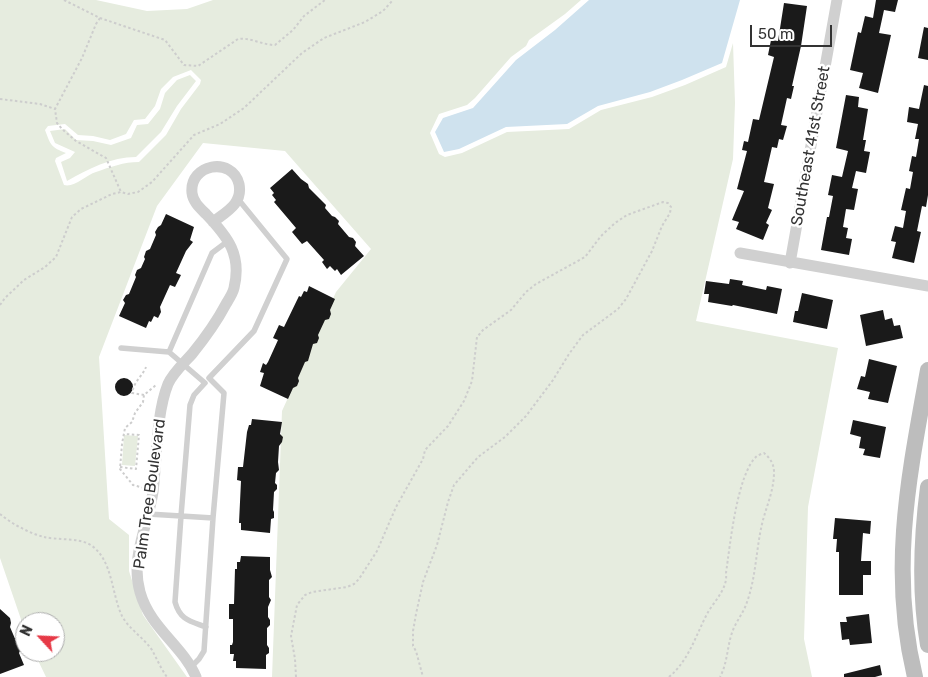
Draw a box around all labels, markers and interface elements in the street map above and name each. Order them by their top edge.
scale bar [753,15,836,47]
text: 50 m [758,25,793,43]
street label: Southeast 41st Street [787,65,835,227]
street label: Palm Tree Boulevard [130,418,170,570]
north arrow [15,612,65,662]
text: N [17,623,37,639]

